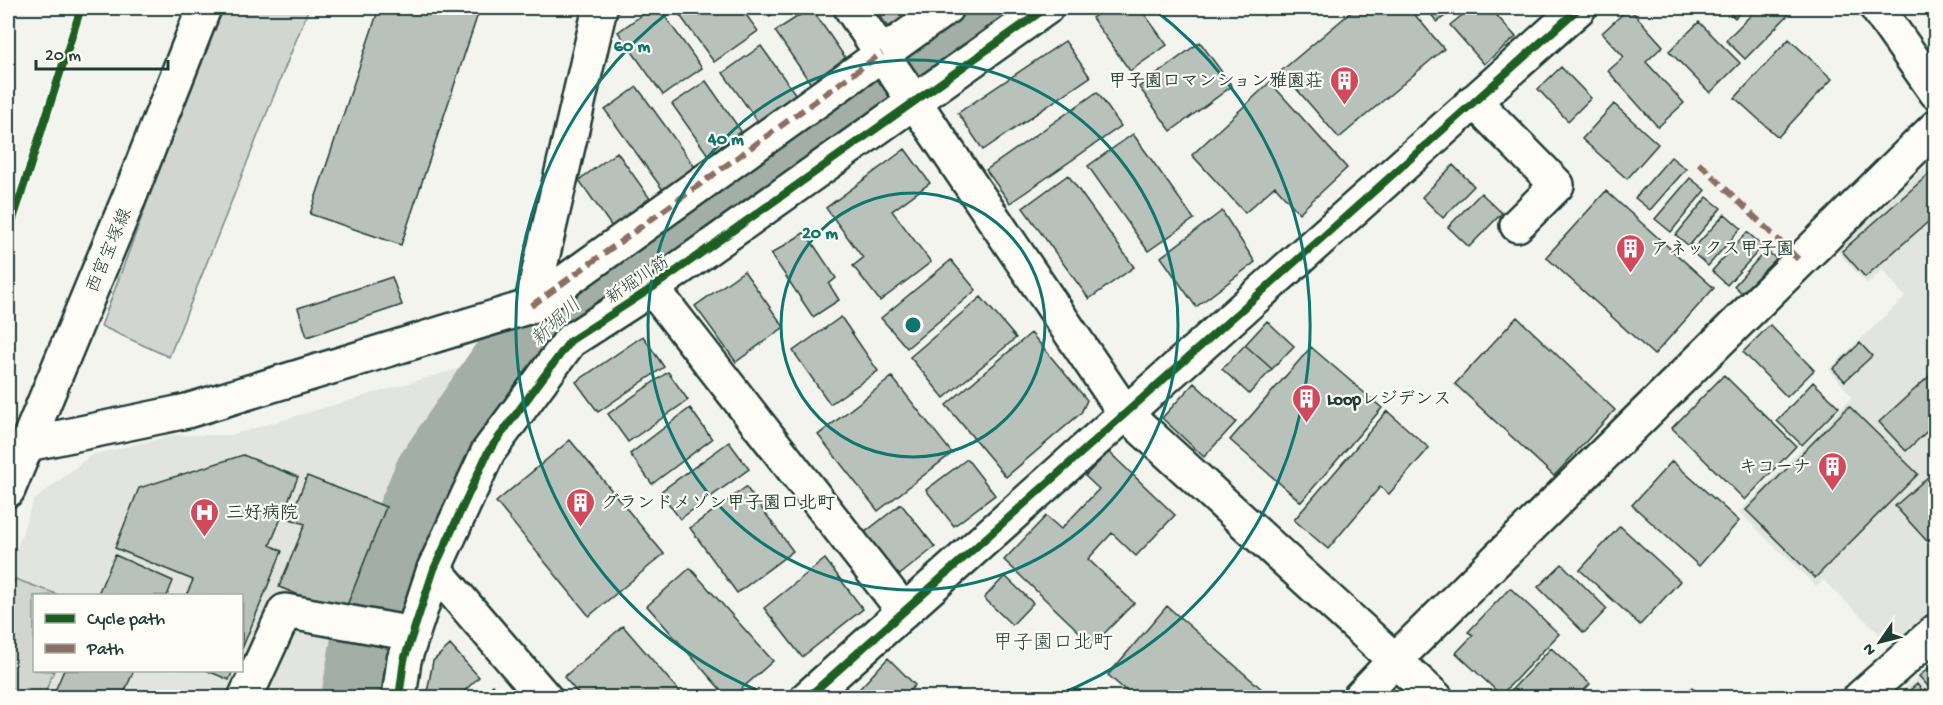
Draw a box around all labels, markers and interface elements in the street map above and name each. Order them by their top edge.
scale bar [36,33,168,71]
text: 60 m [614,37,650,58]
text: 20 m [45,46,81,67]
building icon: 甲子園口マンション雅園荘 [1328,64,1360,106]
place label: 甲子園口マンション雅園荘 [1108,70,1323,93]
text: 40 m [707,130,744,151]
street label: 西宮宝塚線 [82,205,138,297]
text: 20 m [802,224,838,245]
building icon: アネックス甲子園 [1614,232,1646,274]
place label: アネックス甲子園 [1651,240,1794,261]
street label: 新堀川筋 [602,251,674,310]
water label: 新堀川 [527,294,587,352]
centre of rings [903,315,923,335]
building icon: Loopレジデンス [1290,382,1322,424]
place label: Loopレジデンス [1327,390,1451,411]
building icon: キコーナ [1816,450,1848,492]
place label: キコーナ [1739,458,1811,479]
building icon: グランドメゾン甲子園口北町 [564,486,596,528]
place label: グランドメゾン甲子園口北町 [601,493,835,515]
hospital icon: 三好病院 [189,496,221,538]
place label: 三好病院 [226,503,298,525]
legend [33,594,243,672]
text: Cycle path [87,610,165,631]
north arrow [1850,612,1910,672]
district label: 甲子園口北町 [993,632,1113,656]
text: N [1859,638,1881,658]
text: Path [86,640,124,661]

